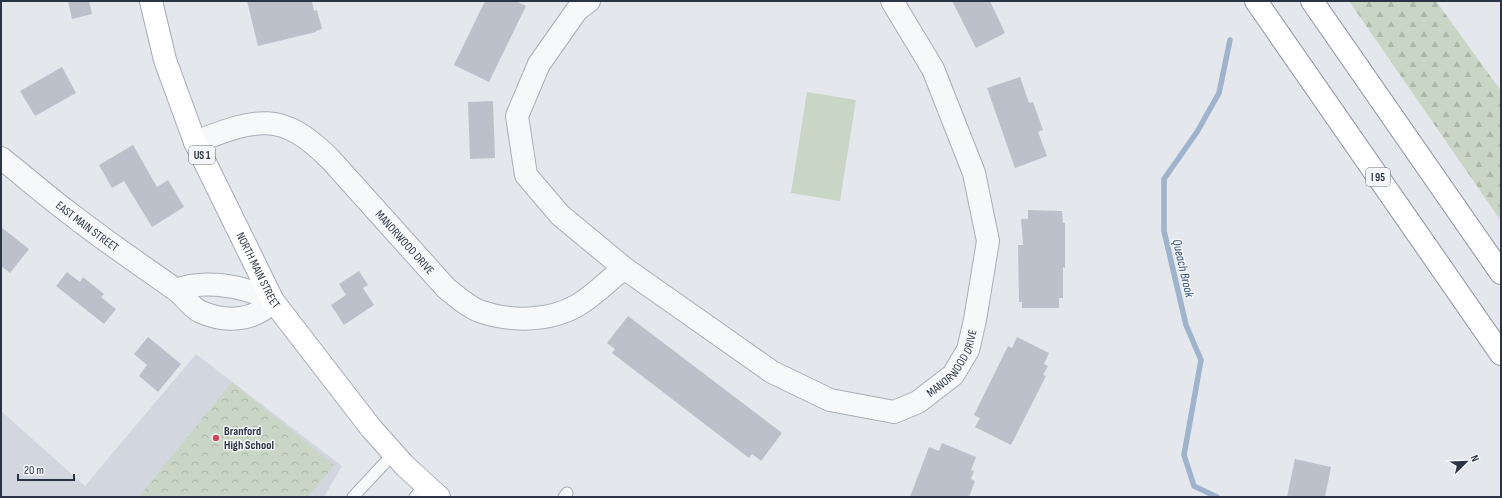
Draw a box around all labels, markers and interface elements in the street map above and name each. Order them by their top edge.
road number: US 1 [189,146,215,164]
road number: I 95 [1366,168,1390,186]
street label: EAST MAIN STREET [52,198,121,255]
street label: MANORWOOD DRIVE [372,207,437,278]
street label: NORTH MAIN STREET [232,230,283,312]
water label: Queach Brook [1169,238,1198,300]
street label: MANORWOOD DRIVE [924,328,981,401]
place label: Branford High School [224,424,274,453]
marker: Branford High School [211,433,221,443]
north arrow [1446,442,1486,482]
text: N [1468,453,1482,464]
scale bar [18,456,74,482]
text: 20 m [24,463,44,478]

